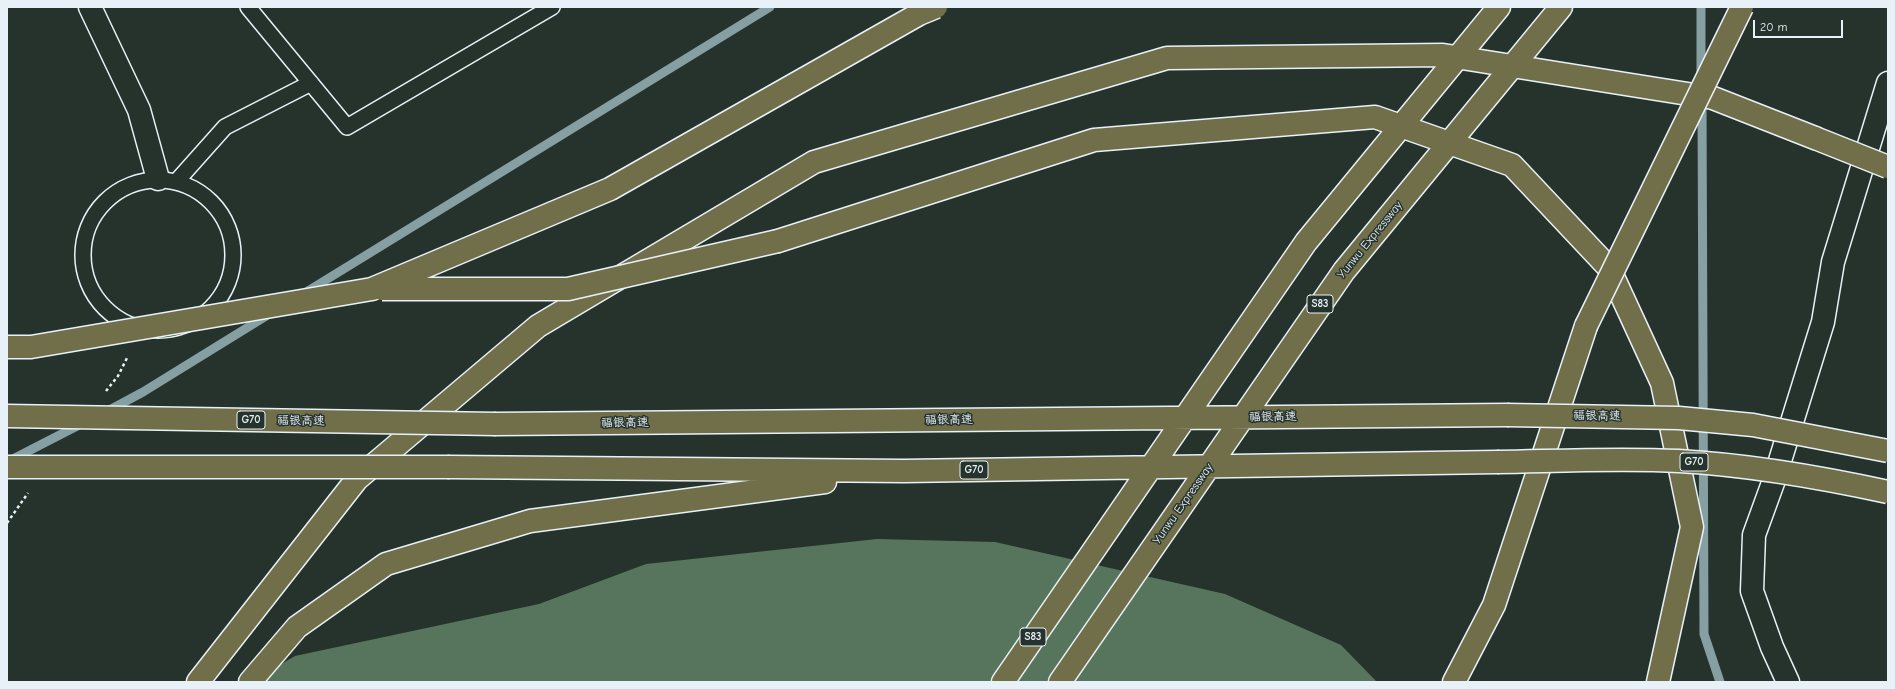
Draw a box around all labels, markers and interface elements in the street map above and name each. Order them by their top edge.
scale bar [1755,12,1845,38]
text: 20 m [1760,20,1788,34]
street label: Yunwu Expressway [1334,198,1406,282]
road number: S83 [1307,295,1333,313]
street label: 福银高速 [1573,408,1621,424]
street label: 福银高速 [1249,409,1297,425]
road number: G70 [237,411,265,429]
street label: 福银高速 [925,412,973,428]
street label: 福银高速 [277,413,325,429]
street label: 福银高速 [601,415,649,431]
road number: G70 [1680,453,1708,471]
road number: G70 [960,461,988,479]
street label: Yunwu Expressway [1150,461,1216,547]
road number: S83 [1020,628,1046,646]

